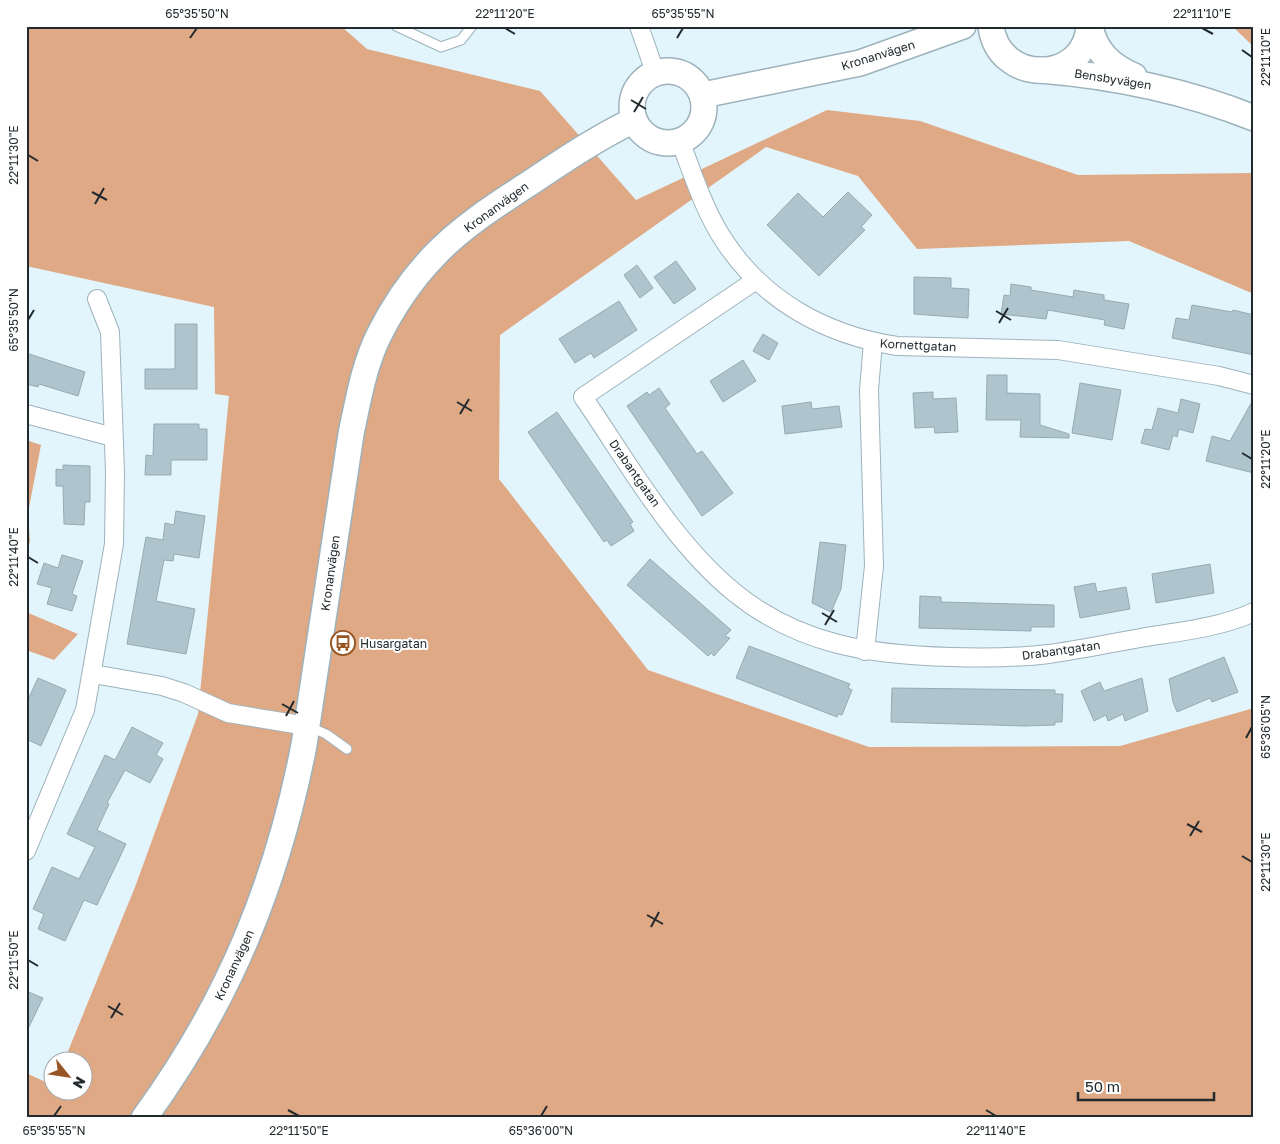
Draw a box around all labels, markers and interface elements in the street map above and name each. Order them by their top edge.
text: 65°35'50"N [165,6,229,21]
text: 22°11'20"E [475,6,535,21]
text: 65°35'55"N [651,6,715,21]
text: 22°11'10"E [1173,6,1231,21]
text: 22°11'10"E [1258,28,1273,86]
street label: Kronanvägen [839,37,917,73]
street label: Bensbyvägen [1073,65,1153,93]
text: 22°11'30"E [6,125,21,185]
street label: Kronanvägen [461,179,531,235]
text: 65°35'50"N [6,288,21,352]
street label: Kornettgatan [879,336,957,354]
text: 22°11'20"E [1258,429,1273,489]
street label: Drabantgatan [606,436,664,510]
text: 22°11'40"E [6,527,21,587]
street label: Kronanvägen [317,534,343,612]
bus stop icon: Husargatan [330,630,356,656]
place label: Husargatan [360,636,427,651]
street label: Drabantgatan [1021,637,1101,663]
text: 65°36'05"N [1258,695,1273,759]
text: 22°11'30"E [1258,832,1273,892]
street label: Kronanvägen [211,927,257,1003]
text: 22°11'50"E [6,930,21,990]
north arrow [42,1052,92,1102]
scale bar [1078,1069,1214,1101]
text: N [70,1074,90,1092]
text: 50 m [1085,1077,1120,1095]
text: 65°35'55"N [22,1123,86,1138]
text: 22°11'50"E [269,1123,329,1138]
text: 65°36'00"N [509,1123,573,1138]
text: 22°11'40"E [966,1123,1026,1138]

